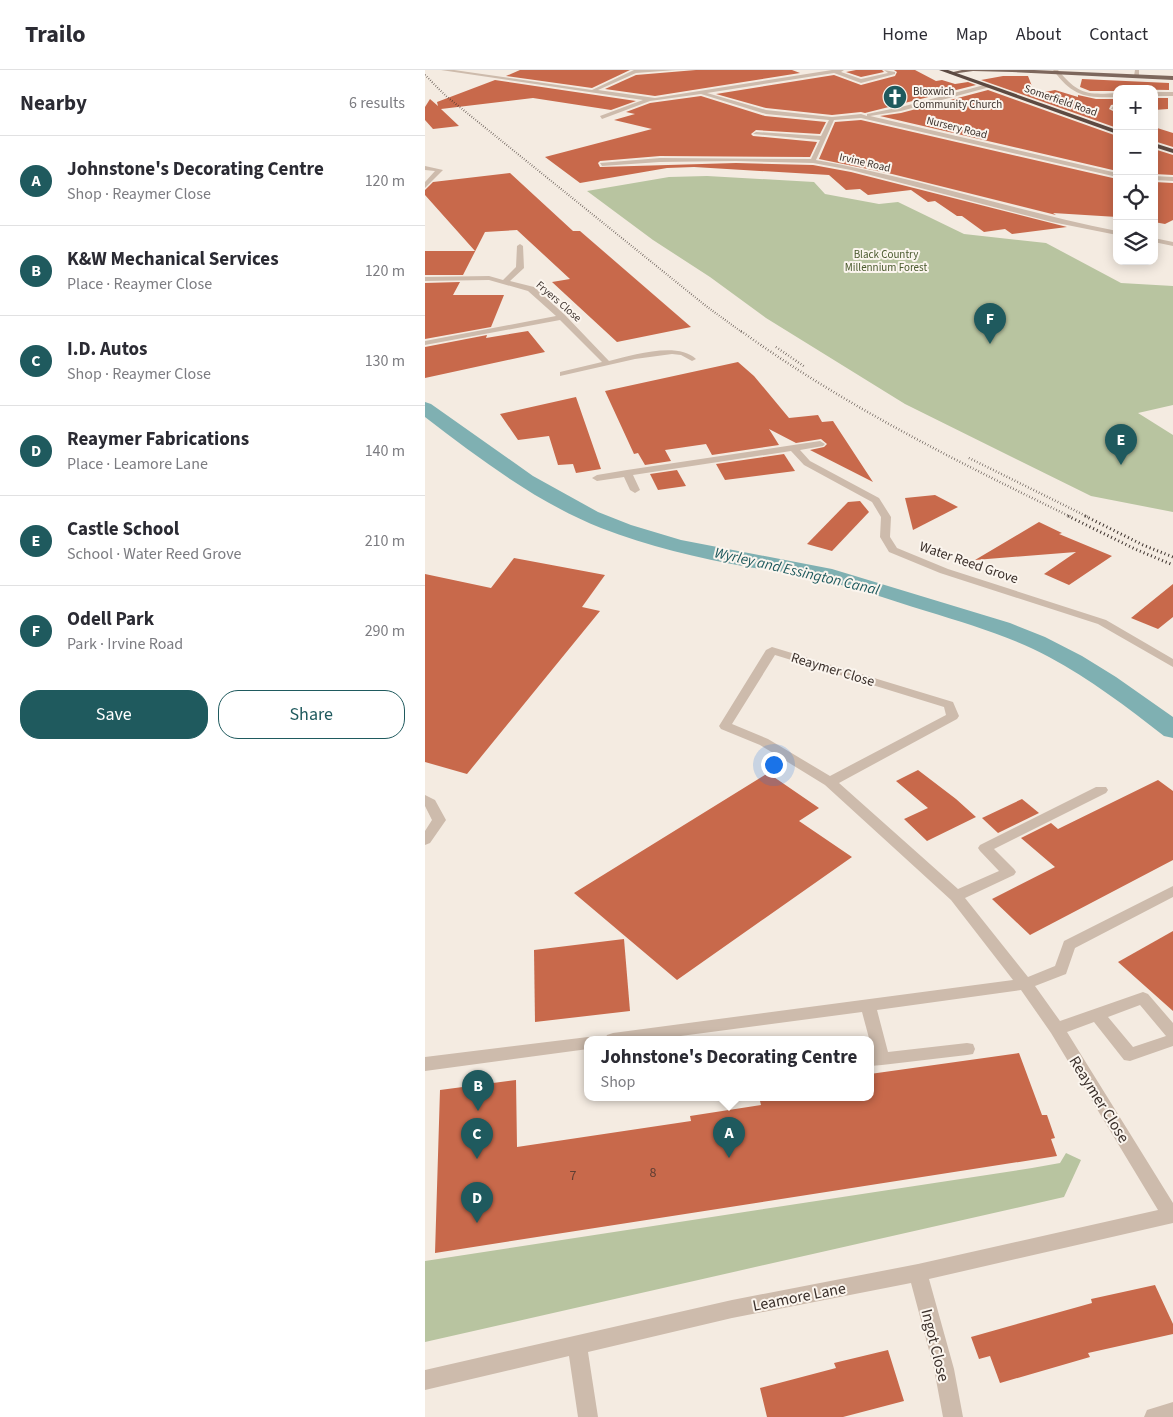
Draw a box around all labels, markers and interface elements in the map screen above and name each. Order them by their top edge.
text: Trailo [25,17,86,52]
text: Home [882,22,928,47]
text: Map [956,22,988,47]
text: About [1016,22,1061,47]
text: Contact [1089,22,1148,47]
street label: Somerfield Road [1022,81,1099,120]
church icon: Bloxwich Community Church [882,84,908,110]
place label: Bloxwich Community Church [913,84,1002,112]
map controls [1113,85,1158,265]
button: + [1113,85,1158,130]
text: Nearby [20,88,87,118]
text: 6 results [349,92,405,114]
street label: Nursery Road [925,113,989,142]
button: − [1113,130,1158,175]
street label: Irvine Road [838,149,892,176]
text: Johnstone's Decorating Centre [67,156,324,183]
text: A [31,170,41,192]
text: 120 m [365,170,405,192]
button: locate [1113,175,1158,220]
text: Shop · Reaymer Close [67,183,211,205]
button: layers [1113,220,1158,265]
text: K&W Mechanical Services [67,246,279,273]
park label: Black Country Millennium Forest [845,247,927,275]
text: B [31,260,41,282]
text: 120 m [365,260,405,282]
text: Place · Reaymer Close [67,273,212,295]
street label: Fryers Close [533,277,585,326]
pin: F [974,303,1006,344]
text: I.D. Autos [67,336,147,363]
text: C [31,350,41,372]
text: 130 m [365,350,405,372]
text: Shop · Reaymer Close [67,363,211,385]
pin: E [1105,424,1137,465]
text: Reaymer Fabrications [67,426,249,453]
text: D [31,440,41,462]
text: 140 m [365,440,405,462]
text: Place · Leamore Lane [67,453,208,475]
text: Castle School [67,516,179,543]
text: E [32,530,40,552]
text: 210 m [365,530,405,552]
street label: Water Reed Grove [917,537,1021,589]
water label: Wyrley and Essington Canal [712,542,882,601]
text: School · Water Reed Grove [67,543,242,565]
text: Odell Park [67,606,154,633]
text: F [32,620,40,642]
text: 290 m [365,620,405,642]
text: Park · Irvine Road [67,633,183,655]
street label: Reaymer Close [789,648,877,692]
button: Save [20,690,208,739]
button: Share [218,690,405,739]
your location [761,752,787,778]
popup [584,1036,874,1101]
text: Johnstone's Decorating Centre [601,1044,857,1071]
street label: Reaymer Close [1064,1052,1135,1147]
pin: B [462,1070,494,1111]
text: Shop [601,1071,635,1093]
pin: A [713,1117,745,1158]
pin: C [461,1118,493,1159]
house number: 8 [650,1163,657,1183]
house number: 7 [570,1166,577,1186]
pin: D [461,1182,493,1223]
street label: Leamore Lane [751,1277,848,1317]
street label: Ingot Close [915,1307,955,1384]

